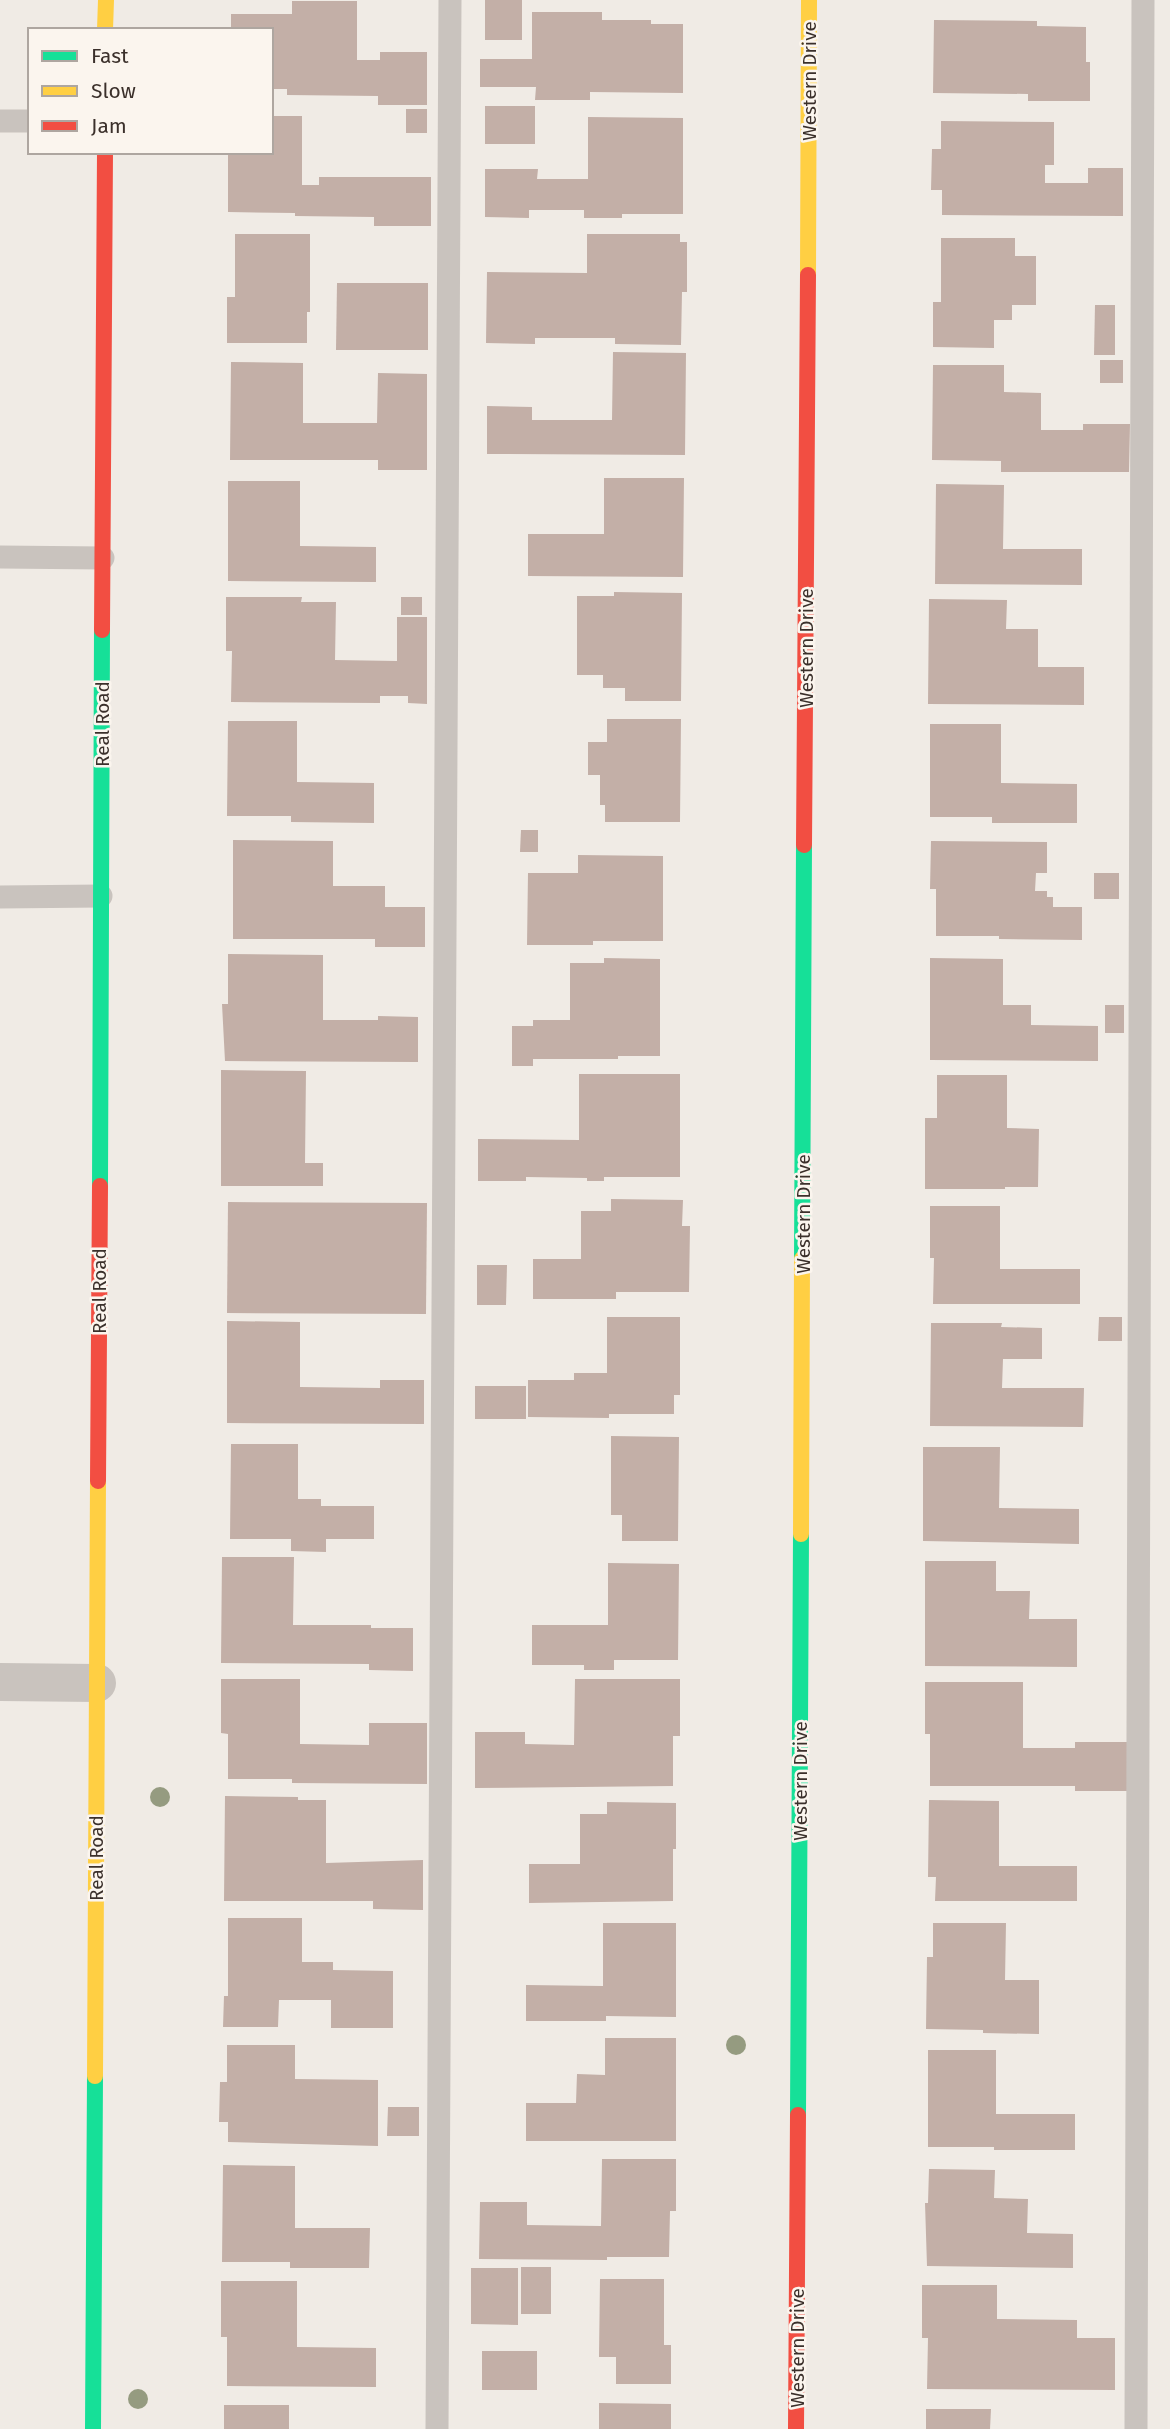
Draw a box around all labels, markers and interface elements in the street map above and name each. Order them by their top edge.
street label: Western Drive [798,21,821,141]
legend [28,28,273,154]
text: Fast [91,43,129,69]
text: Slow [91,78,136,104]
text: Jam [91,113,127,139]
street label: Western Drive [795,588,818,708]
street label: Real Road [91,681,114,767]
street label: Western Drive [792,1154,815,1274]
street label: Real Road [88,1248,111,1334]
street label: Western Drive [789,1721,812,1841]
street label: Real Road [85,1815,108,1901]
street label: Western Drive [786,2288,809,2408]

